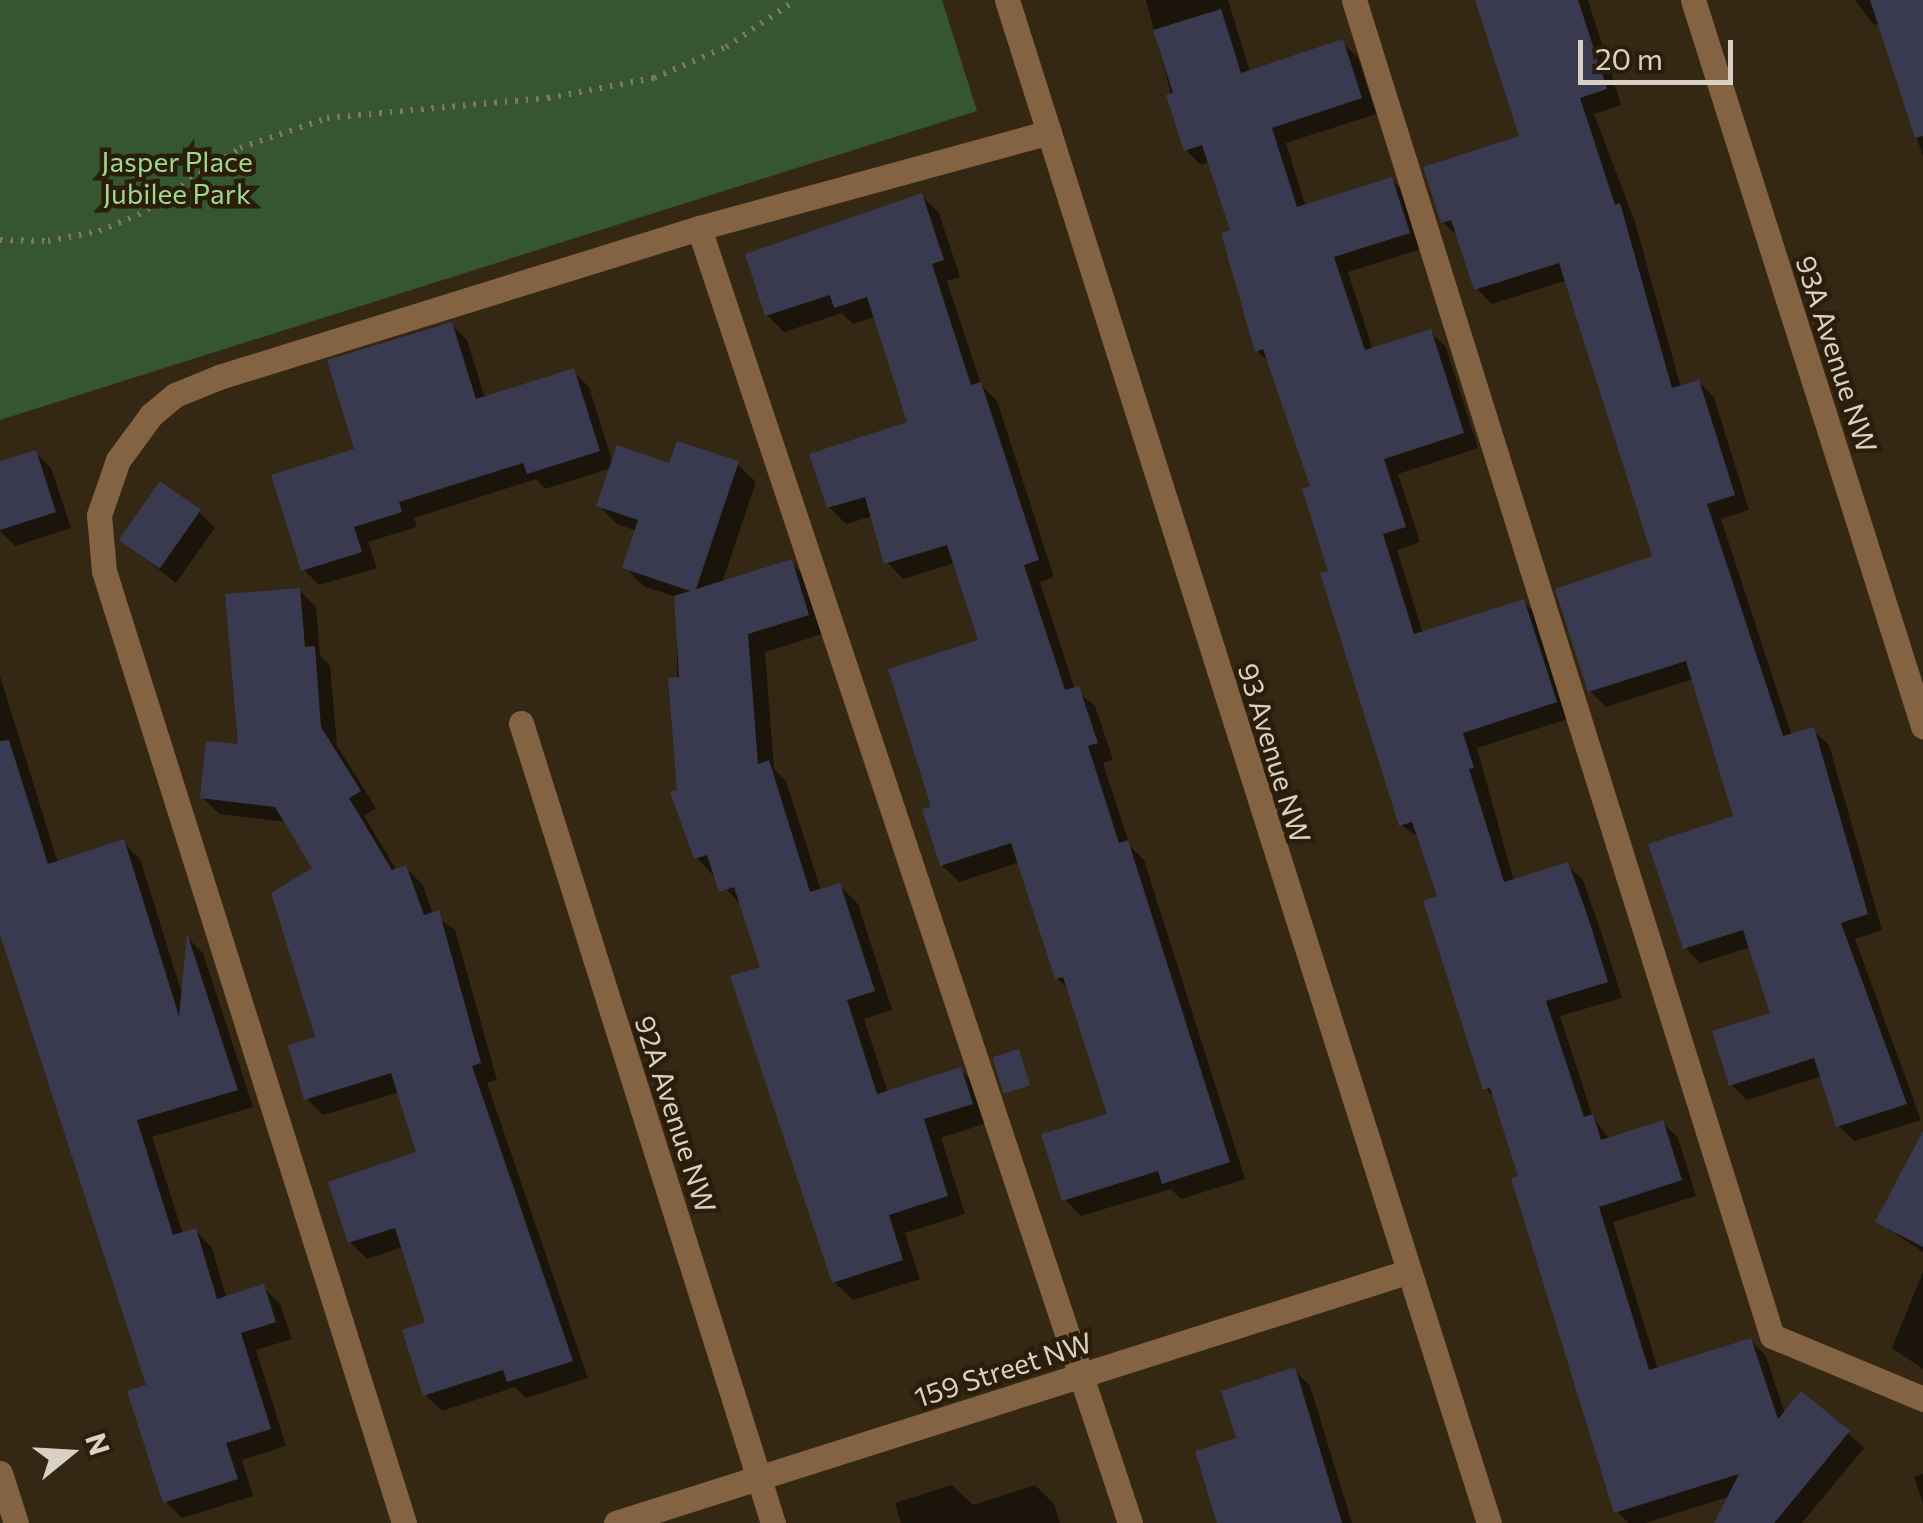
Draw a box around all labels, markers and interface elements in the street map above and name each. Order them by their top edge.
scale bar [1583,20,1738,82]
text: 20 m [1595,39,1663,76]
park label: Jasper Place Jubilee Park [101,144,253,210]
street label: 93A Avenue NW [1789,251,1885,457]
street label: 93 Avenue NW [1232,659,1318,847]
street label: 92A Avenue NW [628,1011,724,1217]
street label: 159 Street NW [910,1325,1096,1413]
north arrow [20,1403,120,1503]
text: N [79,1428,118,1459]

